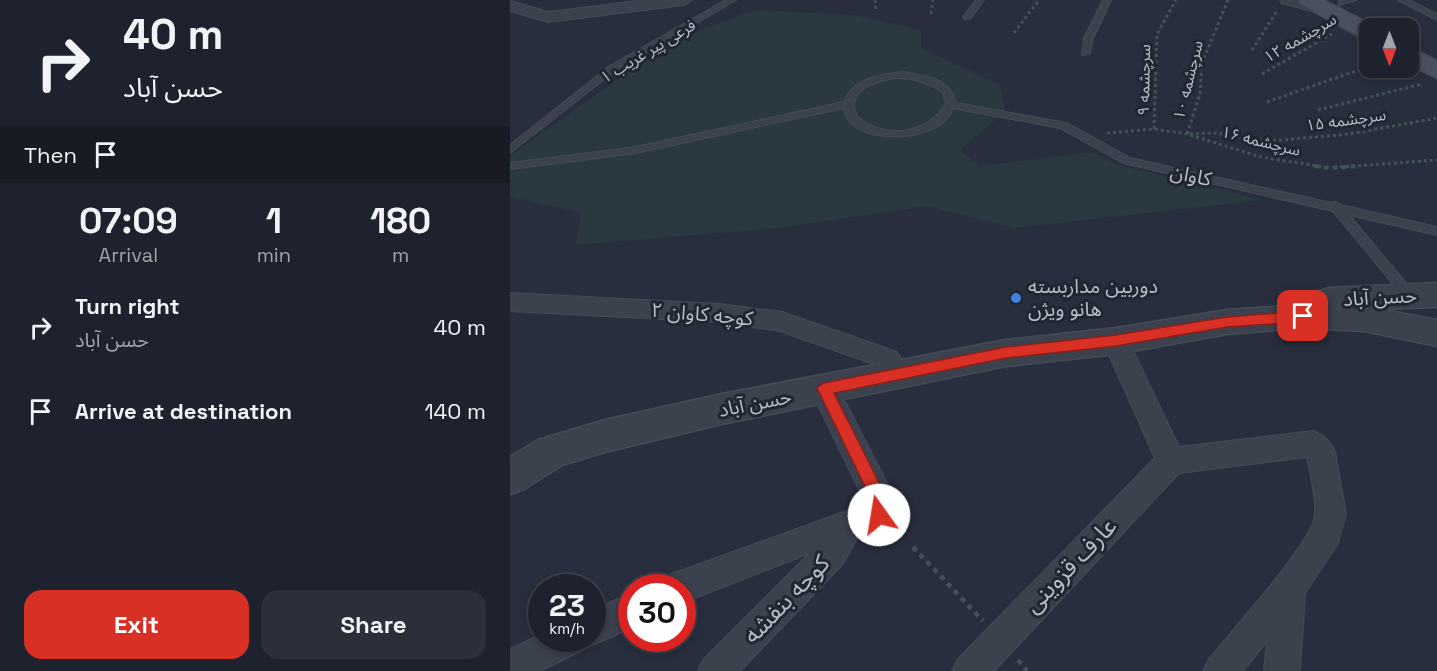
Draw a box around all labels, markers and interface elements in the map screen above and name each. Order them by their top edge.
text: 40 m [123,8,223,61]
street label: سرچشمه ۱۲ [1260,9,1340,67]
street label: فرعی پیر غریب ۱ [596,14,700,88]
north arrow [1359,18,1419,78]
map controls [1359,18,1419,78]
icon: right [24,24,102,102]
street label: سرچشمه ۱۰ [1168,38,1208,122]
street label: سرچشمه ۹ [1133,44,1155,116]
text: حسن آباد [123,70,223,105]
street label: سرچشمه ۱۵ [1305,104,1387,136]
street label: ۱۶ سرچشمه [1219,121,1303,161]
icon: arrive [89,138,122,171]
text: Then [24,141,77,169]
street label: کاوان [1168,158,1215,192]
text: 07:09 [79,198,178,244]
text: 1 [266,198,282,244]
text: 180 [370,198,431,244]
text: Arrival [99,242,158,268]
text: min [257,242,291,268]
text: m [392,242,409,268]
place label: دوربین مداربسته هانو ویژن [1028,273,1158,322]
street label: حسن آباد [1342,282,1418,312]
pin [1277,290,1328,341]
marker: دوربین مداربسته هانو ویژن [1009,291,1023,305]
text: Turn right [75,292,180,320]
street label: کوچه کاوان ۲ [650,297,755,332]
icon: arrive [1286,299,1319,332]
icon: right [24,311,57,344]
text: 40 m [434,313,486,341]
text: حسن آباد [75,327,149,353]
street label: حسن آباد [716,383,794,423]
icon: arrive [24,395,57,428]
text: Arrive at destination [75,397,292,425]
text: 140 m [424,397,486,425]
position arrow [847,483,911,547]
street label: عارف قزوینی [1017,511,1123,619]
street label: کوچه بنفشه [736,547,837,650]
speed limit sign: 30 [618,574,696,652]
text: 23 [549,586,585,625]
button: Exit [24,590,249,659]
button: Share [261,590,486,659]
text: km/h [549,619,585,638]

